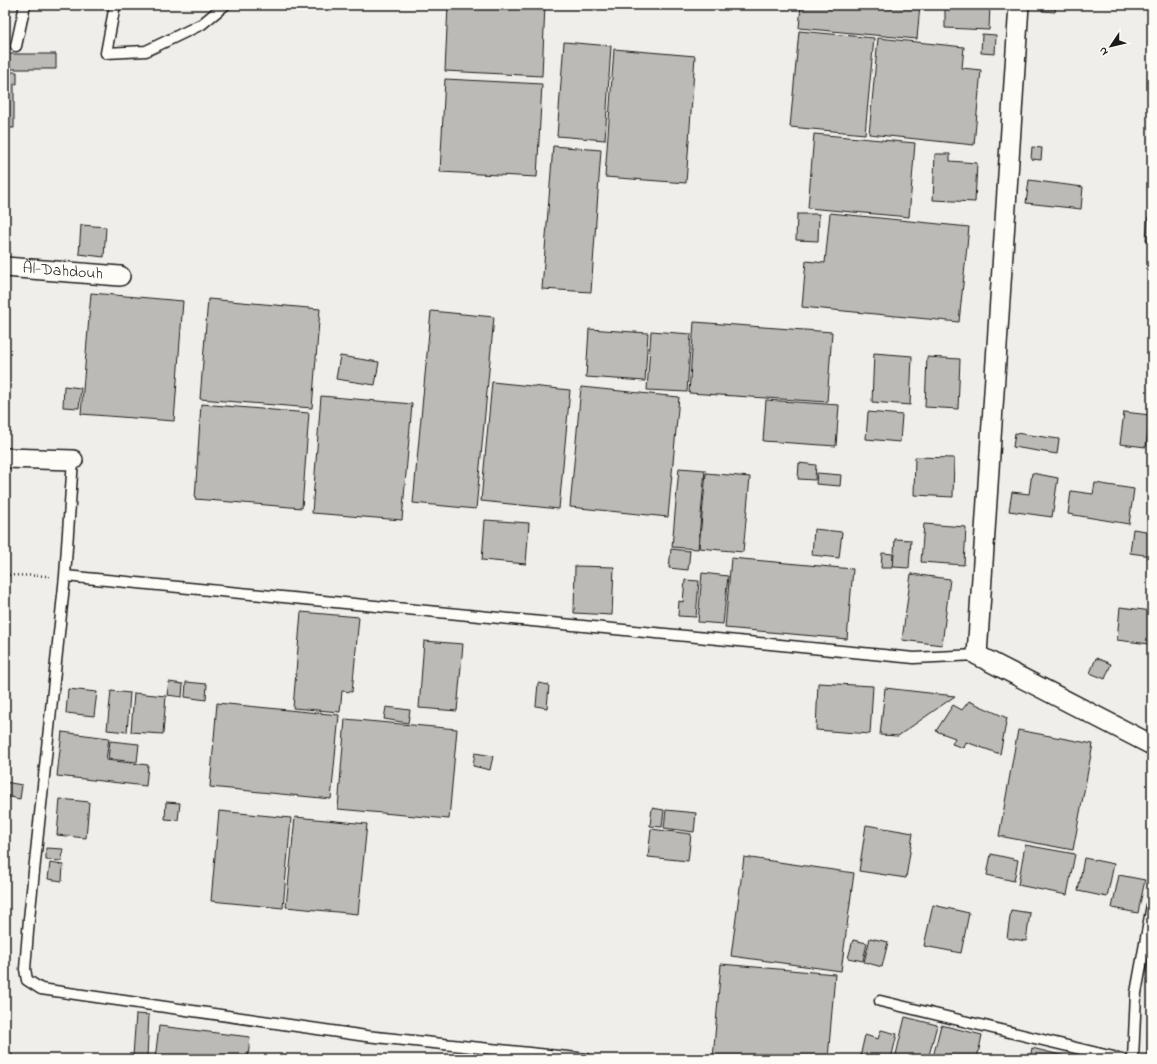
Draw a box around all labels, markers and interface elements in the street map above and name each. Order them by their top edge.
north arrow [1091,26,1131,66]
text: N [1095,44,1112,59]
street label: Al-Dahdouh [22,256,104,287]

